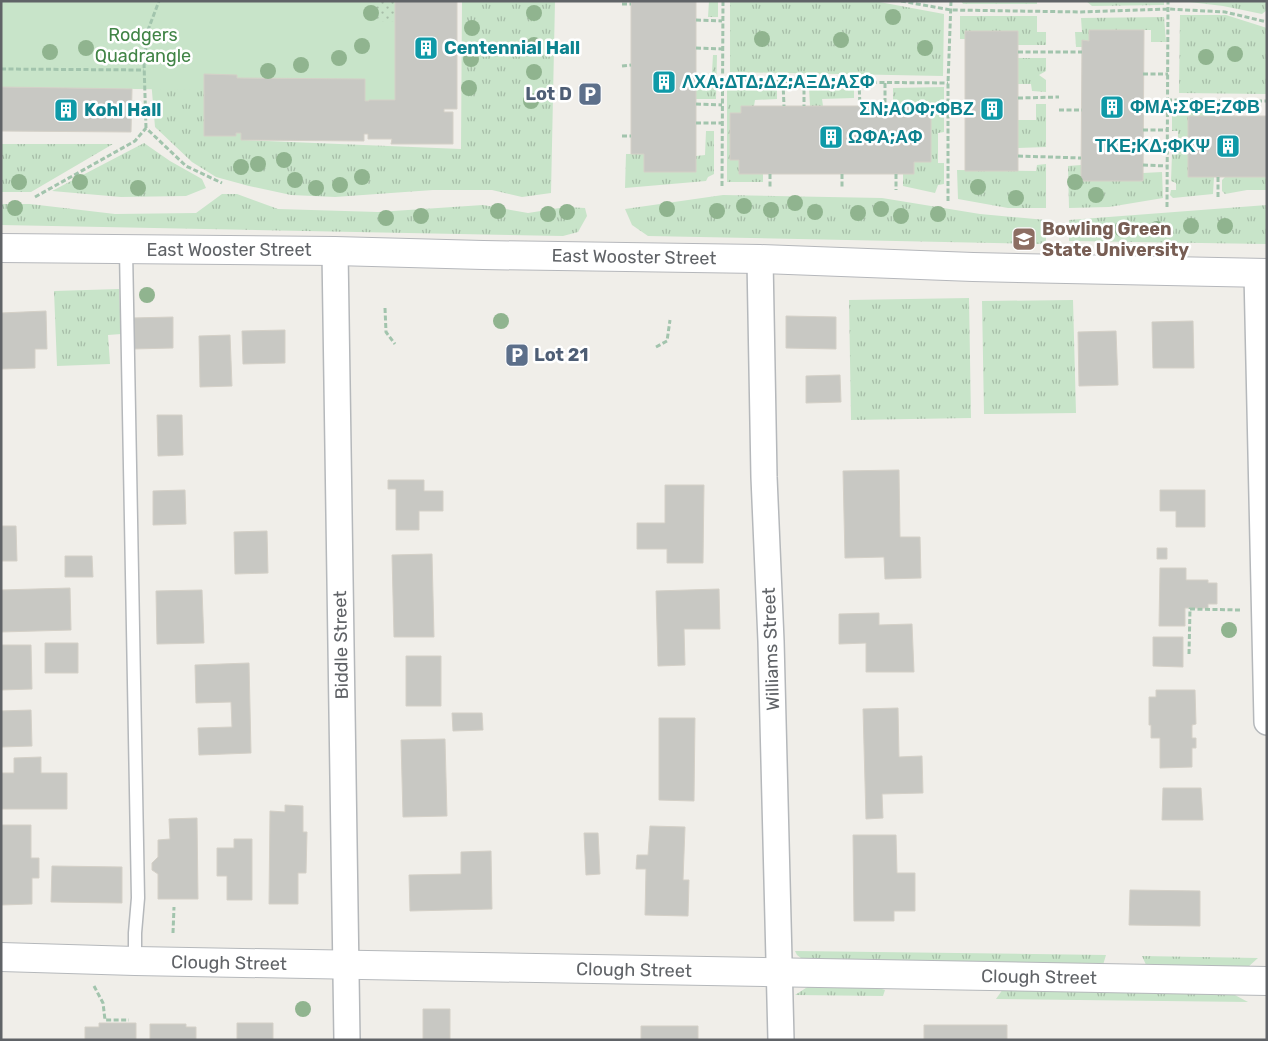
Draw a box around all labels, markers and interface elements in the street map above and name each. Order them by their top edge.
park label: Rodgers Quadrangle [95,24,191,67]
building icon: Centennial Hall [413,35,439,61]
place label: Centennial Hall [444,37,580,59]
building icon: ΛΧΑ;ΔΤΔ;ΔΖ;ΑΞΔ;ΑΣΦ [651,69,677,95]
place label: ΛΧΑ;ΔΤΔ;ΔΖ;ΑΞΔ;ΑΣΦ [682,71,875,93]
parking icon: Lot D [577,81,603,107]
place label: Lot D [525,83,572,105]
building icon: ΦΜΑ;ΣΦΕ;ΖΦΒ [1099,94,1125,120]
building icon: ΣΝ;ΑΟΦ;ΦΒΖ [979,96,1005,122]
place label: ΦΜΑ;ΣΦΕ;ΖΦΒ [1130,96,1260,118]
building icon: Kohl Hall [53,97,79,123]
place label: ΣΝ;ΑΟΦ;ΦΒΖ [859,98,974,120]
place label: Kohl Hall [84,99,161,121]
building icon: ΩΦΑ;ΑΦ [818,124,844,150]
place label: ΩΦΑ;ΑΦ [848,126,923,148]
building icon: ΤΚΕ;ΚΔ;ΦΚΨ [1215,133,1241,159]
place label: ΤΚΕ;ΚΔ;ΦΚΨ [1095,135,1210,157]
place label: Bowling Green State University [1042,218,1189,261]
school or university icon: Bowling Green State University [1011,226,1037,252]
street label: East Wooster Street [146,239,312,261]
street label: East Wooster Street [551,245,717,269]
parking icon: Lot 21 [504,342,530,368]
place label: Lot 21 [534,344,589,366]
street label: Williams Street [758,587,784,711]
street label: Biddle Street [329,590,353,700]
street label: Clough Street [171,951,287,975]
street label: Clough Street [576,958,692,982]
street label: Clough Street [981,965,1097,989]

